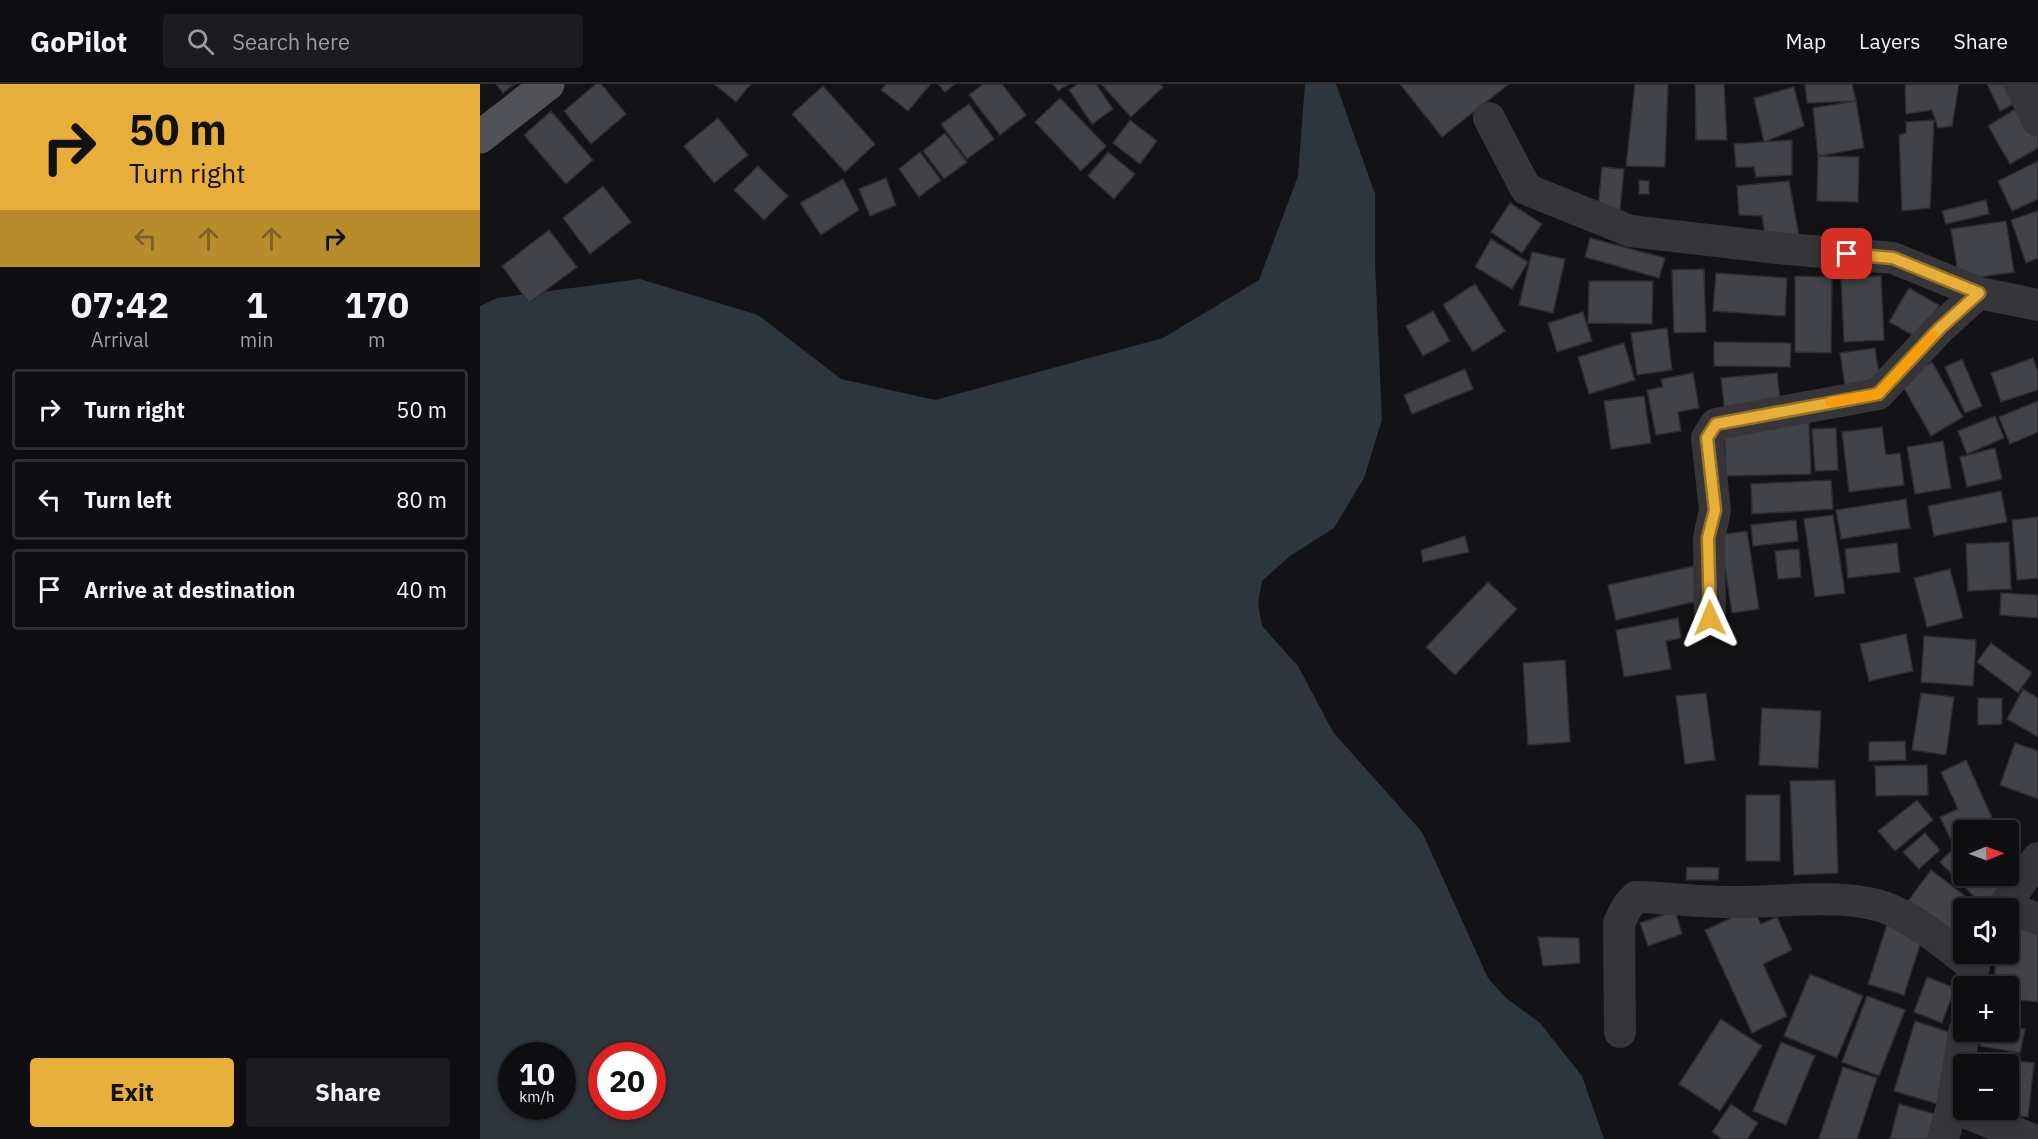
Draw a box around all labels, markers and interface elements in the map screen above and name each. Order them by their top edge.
search box [163,14,583,68]
text: GoPilot [30,23,127,60]
icon: search [184,25,217,58]
text: Search here [232,27,350,56]
text: Map [1786,27,1826,55]
text: Layers [1859,27,1921,55]
text: Share [1954,27,2008,55]
text: 50 m [129,102,227,157]
icon: right [30,108,108,186]
text: Turn right [129,155,246,190]
icon: left [129,222,162,255]
icon: ahead [192,222,225,255]
icon: ahead [255,222,288,255]
icon: right [318,222,351,255]
pin [1821,228,1872,279]
icon: arrive [1830,237,1863,270]
text: 07:42 [71,281,169,328]
text: 1 [246,281,268,328]
text: 170 [344,281,409,328]
text: Arrival [91,326,149,353]
text: min [240,326,274,353]
text: m [368,326,386,353]
icon: right [33,393,66,426]
text: Turn right [84,395,185,424]
text: 50 m [396,395,447,424]
icon: left [33,483,66,516]
text: Turn left [84,485,172,514]
text: 80 m [396,485,447,514]
icon: arrive [33,573,66,606]
text: Arrive at destination [84,575,295,604]
text: 40 m [396,575,447,604]
position arrow [1678,586,1742,650]
north arrow [1953,820,2019,886]
map controls [1953,820,2019,1120]
button: sound [1953,898,2019,964]
button: + [1953,976,2019,1042]
speed limit sign: 20 [588,1042,666,1120]
text: 10 [519,1054,555,1093]
button: − [1953,1054,2019,1120]
button: Exit [30,1058,234,1127]
button: Share [246,1058,450,1127]
text: km/h [519,1087,555,1106]

